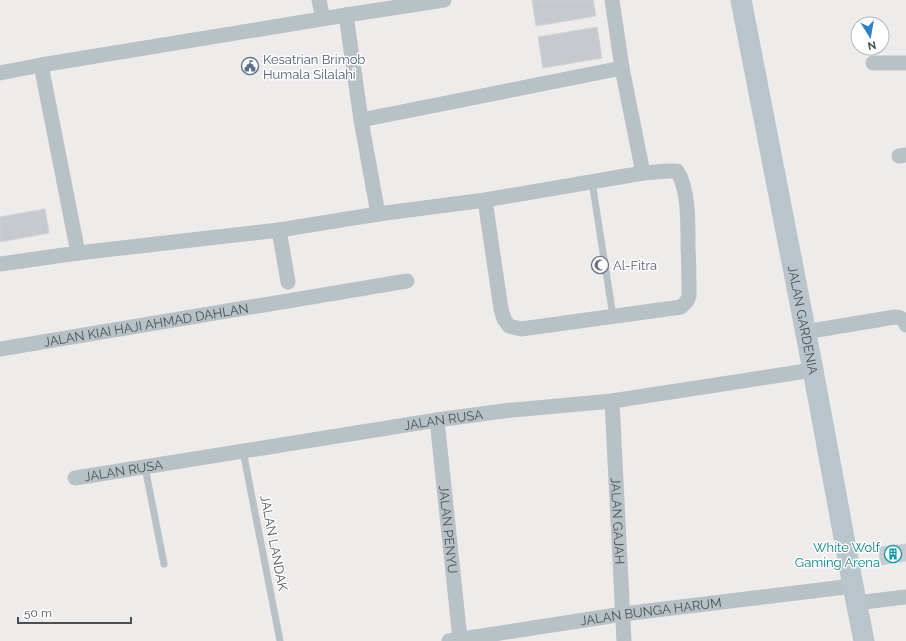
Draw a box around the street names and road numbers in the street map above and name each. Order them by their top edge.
street label: JALAN GARDENIA [785,264,821,376]
street label: JALAN KIAI HAJI AHMAD DAHLAN [42,300,250,349]
street label: JALAN RUSA [403,406,484,433]
street label: JALAN RUSA [83,457,164,484]
street label: JALAN GAJAH [608,477,628,565]
street label: JALAN PENYU [436,484,461,574]
street label: JALAN LANDAK [257,494,291,593]
street label: JALAN BUNGA HARUM [579,595,722,628]

